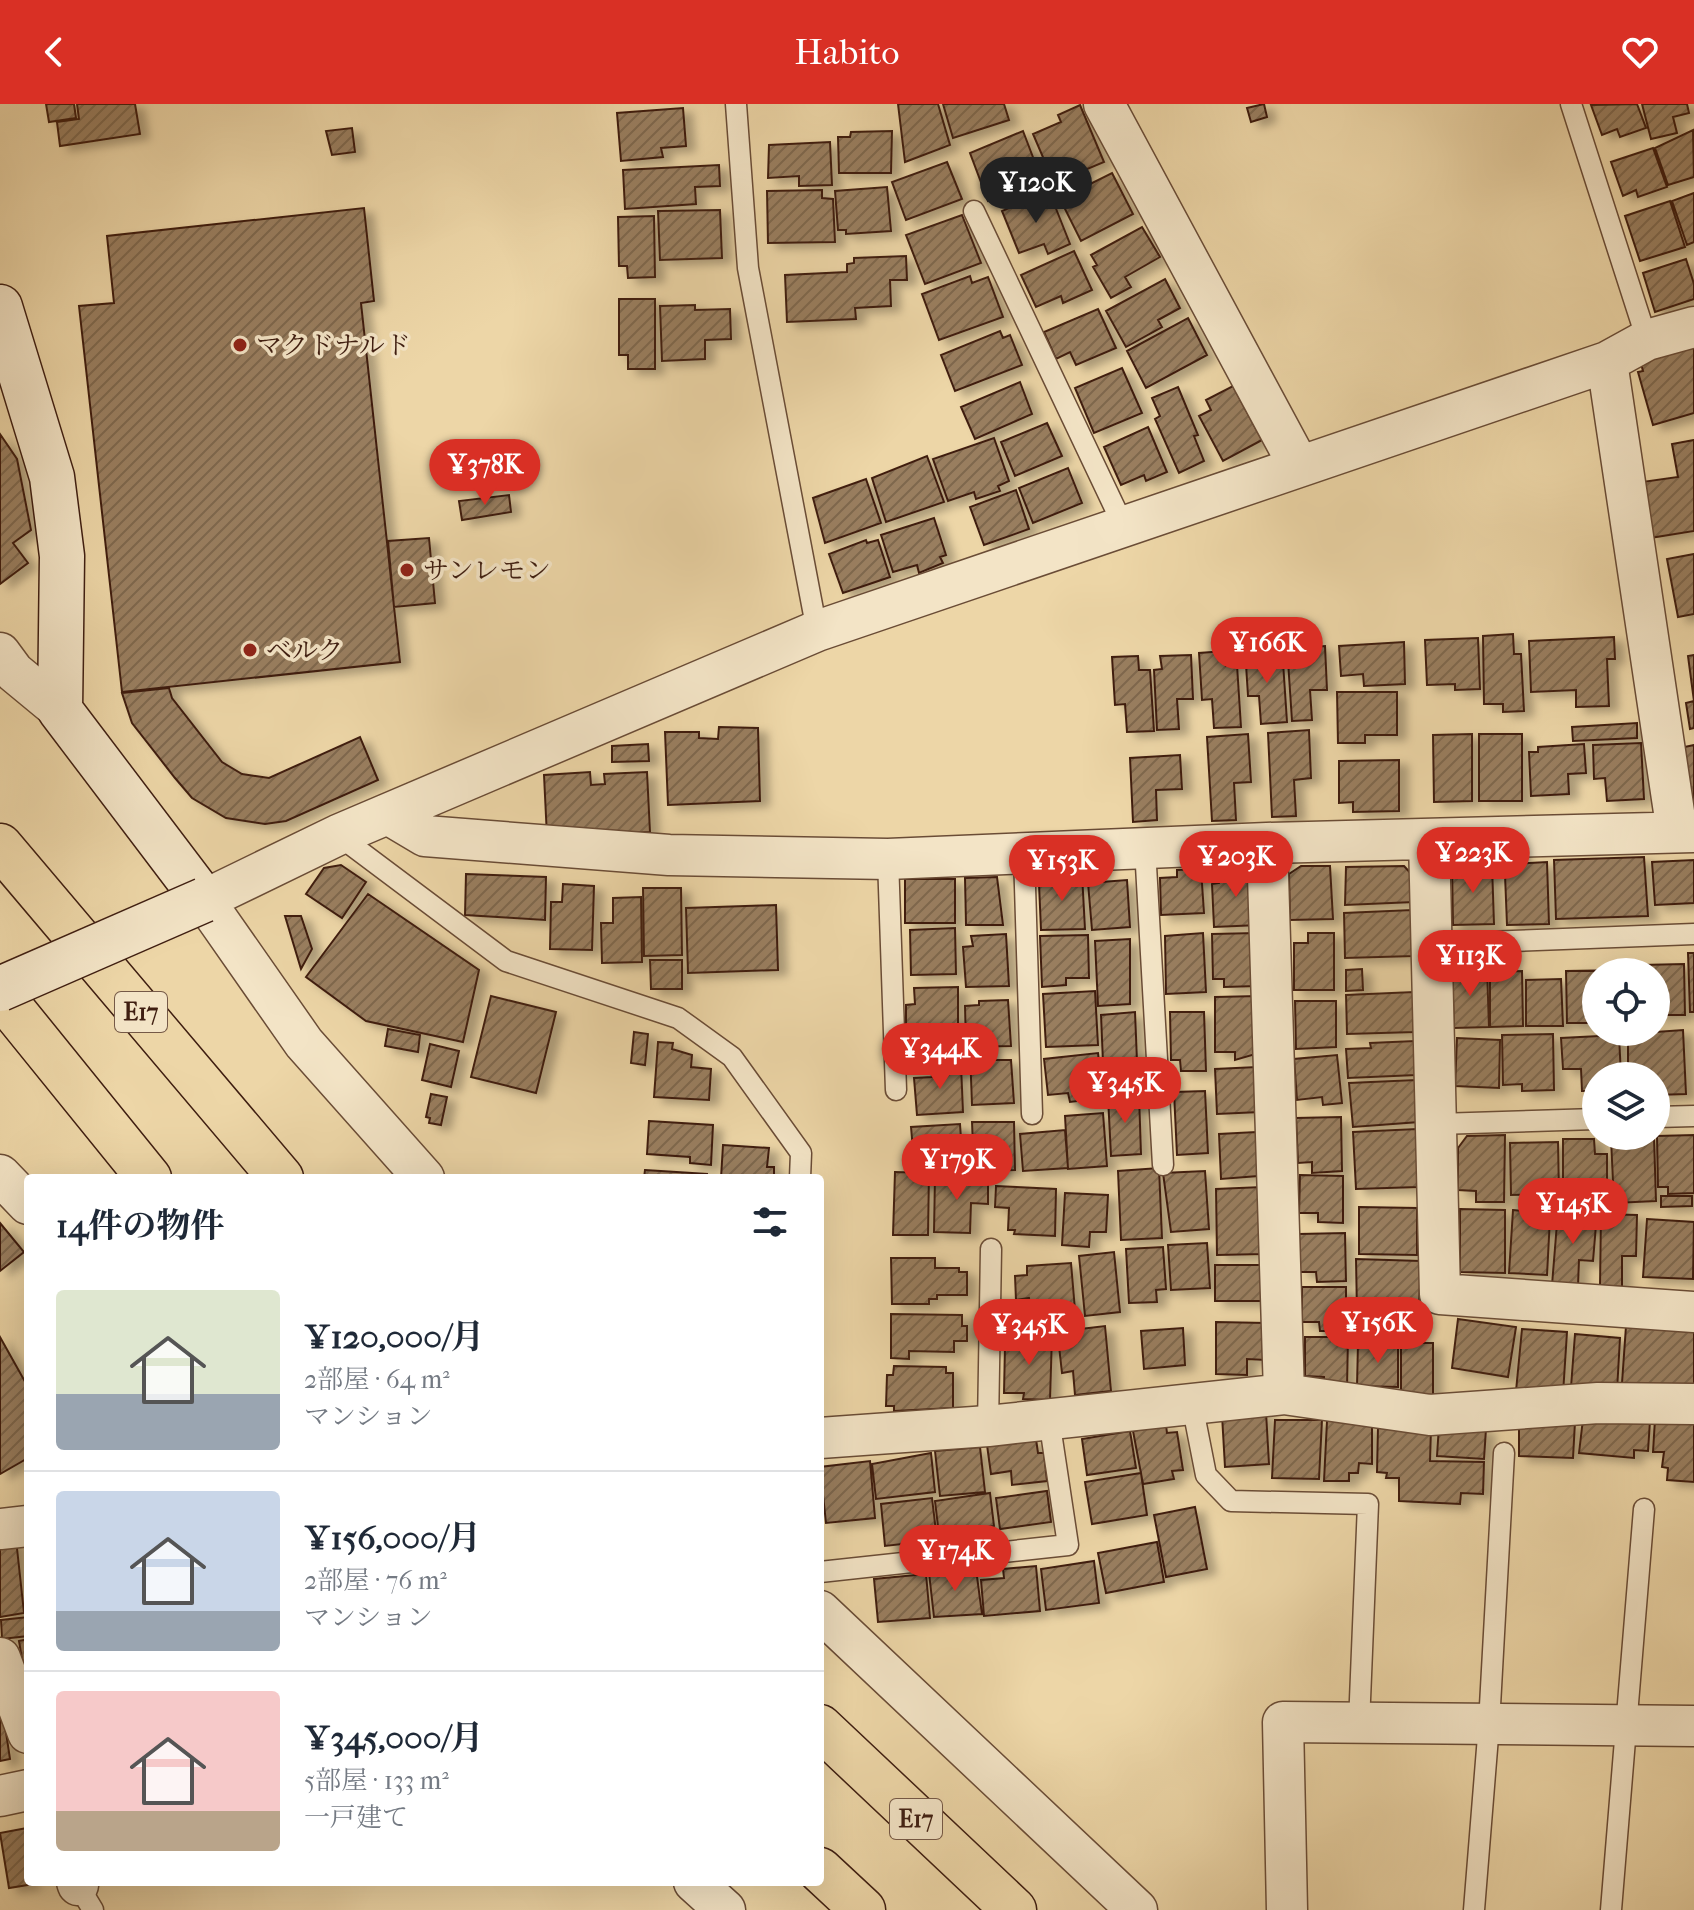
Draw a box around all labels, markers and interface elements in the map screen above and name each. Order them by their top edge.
icon: back [32,30,76,74]
icon: heart [1618,30,1662,74]
text: Habito [794,31,900,73]
pin: ¥120K [980,157,1092,225]
text: ¥120K [998,167,1074,198]
place label: マクドナルド [256,330,411,361]
marker: マクドナルド [231,336,249,354]
pin: ¥378K [429,439,541,507]
text: ¥378K [447,449,523,480]
place label: サンレモン [423,555,551,586]
marker: サンレモン [398,561,416,579]
pin: ¥166K [1211,617,1323,685]
text: ¥166K [1229,627,1305,658]
place label: ベルク [266,635,343,666]
marker: ベルク [241,641,259,659]
pin: ¥223K [1417,827,1529,895]
pin: ¥203K [1180,831,1292,899]
pin: ¥153K [1006,835,1118,903]
text: ¥223K [1435,837,1511,868]
text: ¥203K [1197,841,1275,872]
text: ¥153K [1027,845,1097,876]
pin: ¥113K [1414,930,1526,998]
text: ¥113K [1436,940,1504,971]
map controls [1582,958,1670,1150]
button: locate [1582,958,1670,1046]
road number: E17 [115,992,167,1032]
pin: ¥344K [884,1023,996,1091]
text: ¥344K [900,1033,980,1064]
pin: ¥345K [1069,1057,1181,1125]
button: layers [1582,1062,1670,1150]
text: ¥345K [1087,1067,1163,1098]
pin: ¥179K [901,1134,1013,1202]
text: ¥179K [920,1144,994,1175]
pin: ¥145K [1517,1178,1629,1246]
text: ¥145K [1536,1188,1610,1219]
icon: filters [748,1200,792,1244]
text: 14件の物件 [56,1206,224,1246]
pin: ¥156K [1322,1297,1434,1365]
pin: ¥345K [973,1299,1085,1367]
text: ¥156K [1341,1307,1415,1338]
text: ¥345K [991,1309,1067,1340]
text: ¥120,000/月 [304,1317,484,1357]
icon: home [120,1322,216,1418]
text: 2部屋 · 64 m² [304,1364,450,1395]
text: マンション [304,1401,433,1432]
text: ¥156,000/月 [304,1518,481,1558]
icon: home [120,1523,216,1619]
pin: ¥174K [899,1525,1011,1593]
text: ¥174K [917,1535,993,1566]
text: 2部屋 · 76 m² [304,1565,447,1596]
text: マンション [304,1602,433,1633]
text: ¥345,000/月 [304,1718,484,1758]
icon: home [120,1723,216,1819]
text: 5部屋 · 133 m² [304,1765,449,1796]
road number: E17 [890,1799,942,1839]
text: 一戸建て [304,1802,408,1833]

